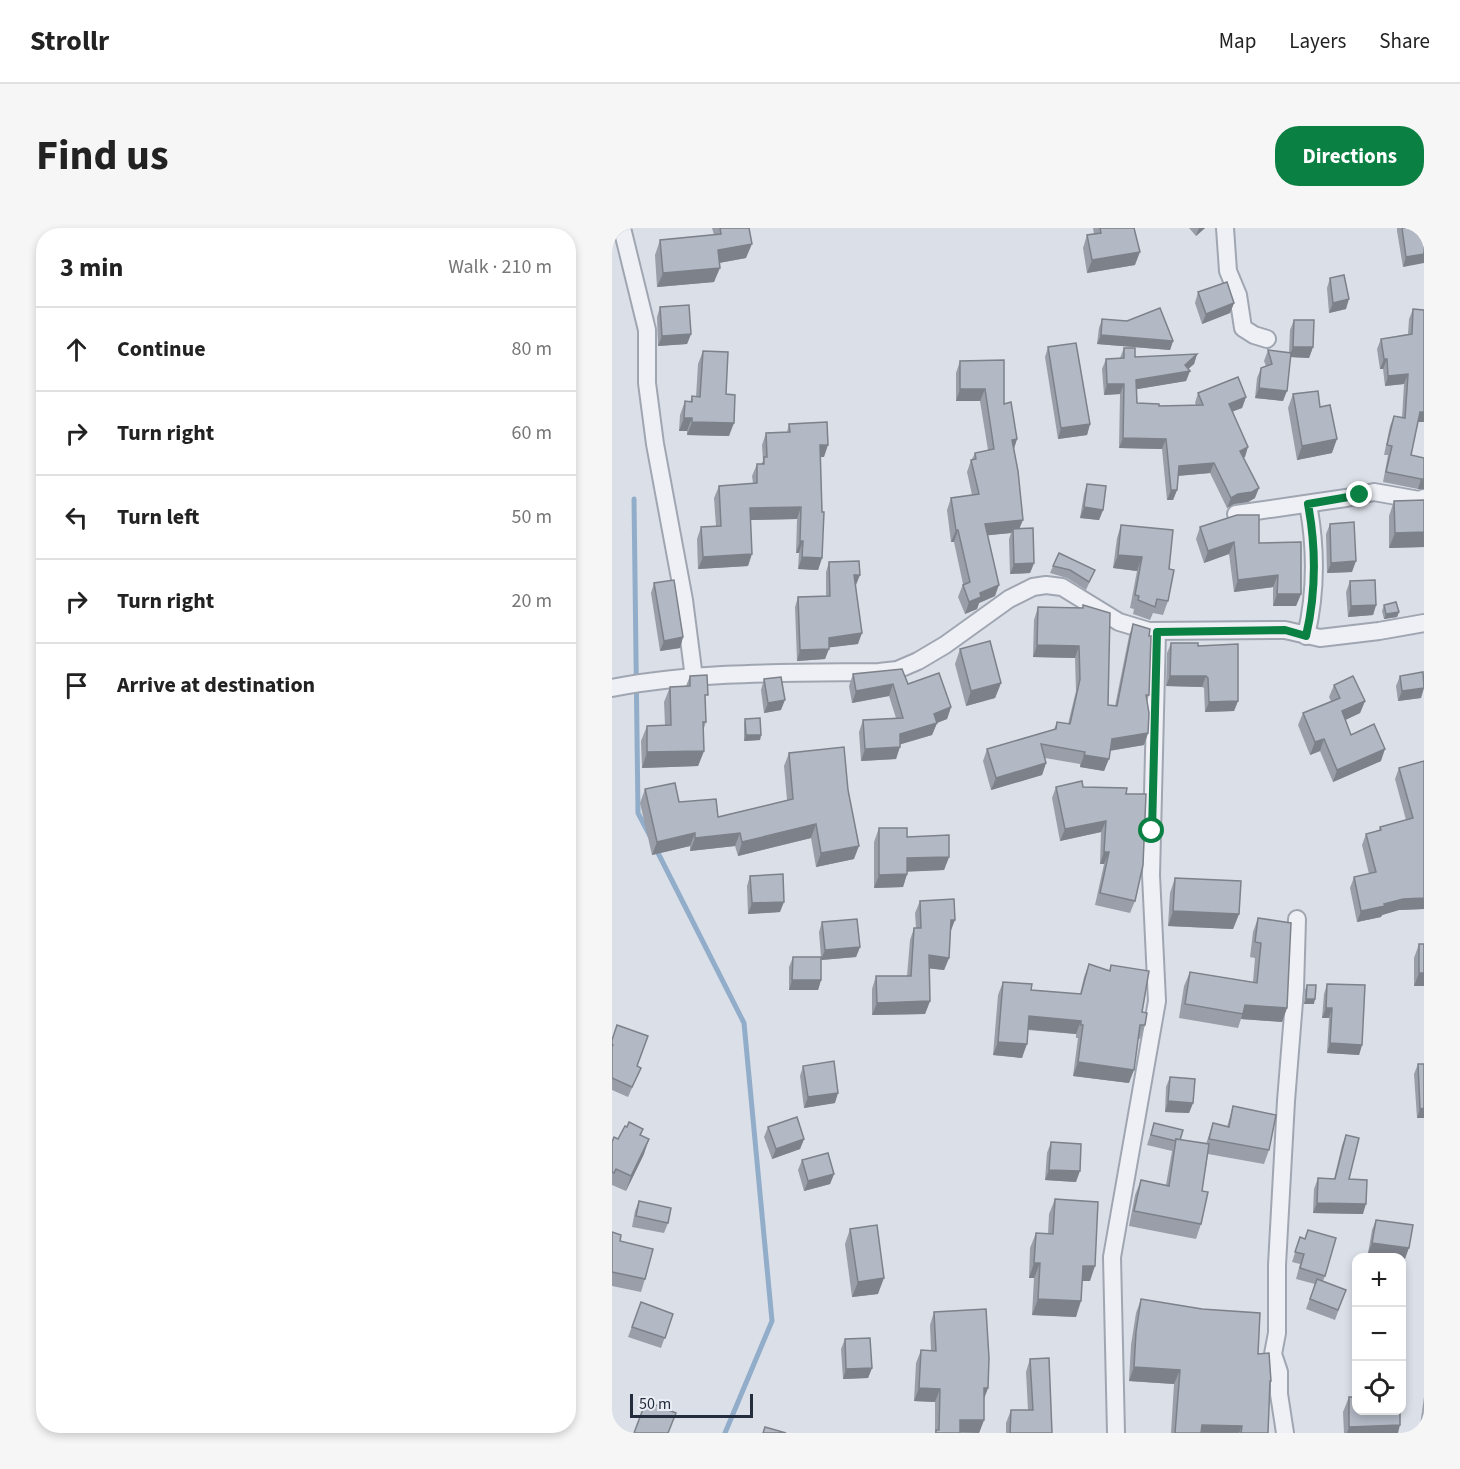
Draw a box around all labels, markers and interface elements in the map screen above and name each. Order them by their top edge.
text: Strollr [30,21,109,61]
text: Map [1219,26,1256,56]
text: Layers [1289,26,1346,56]
text: Share [1379,26,1430,56]
text: Find us [36,126,169,186]
button: Directions [1275,126,1424,186]
text: 3 min [60,249,123,286]
text: Walk · 210 m [448,253,552,281]
icon: ahead [60,333,93,366]
text: Continue [117,333,206,365]
text: 80 m [512,335,552,363]
icon: right [60,417,93,450]
text: Turn right [117,417,214,449]
text: 60 m [512,419,552,447]
route end [1346,481,1372,507]
icon: left [60,501,93,534]
text: Turn left [117,501,199,533]
text: 50 m [512,503,552,531]
icon: right [60,585,93,618]
text: Turn right [117,585,214,617]
text: 20 m [512,587,552,615]
icon: arrive [60,669,93,702]
text: Arrive at destination [117,669,315,701]
route start [1138,817,1164,843]
map controls [1352,1253,1406,1415]
button: + [1352,1253,1406,1307]
button: − [1352,1307,1406,1361]
button: locate [1352,1361,1406,1415]
scale bar [630,1391,753,1418]
text: 50 m [639,1393,671,1415]

